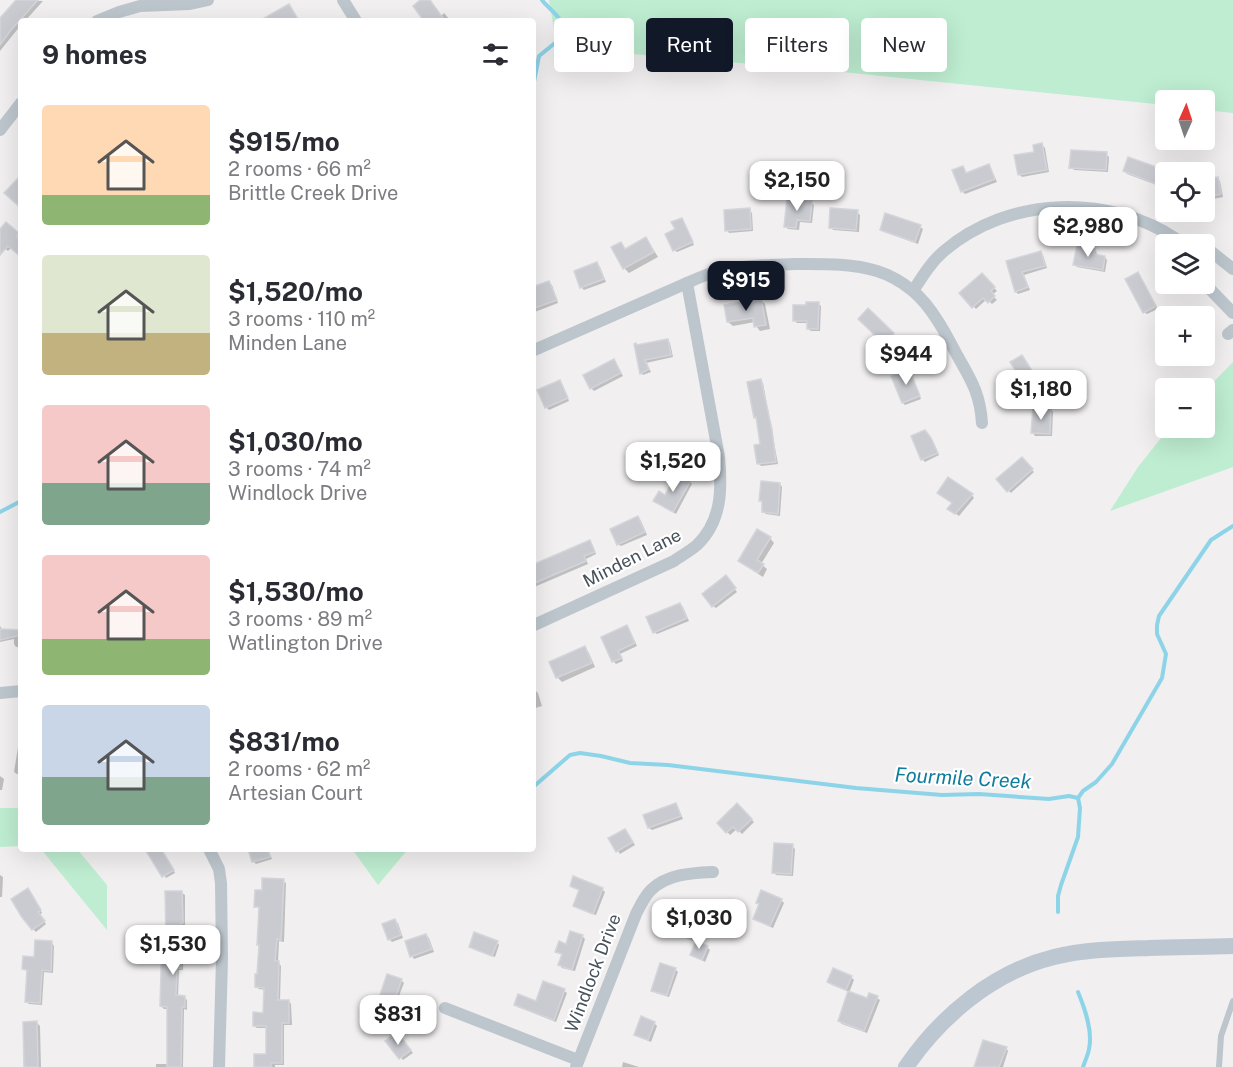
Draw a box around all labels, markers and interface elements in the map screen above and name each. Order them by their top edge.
chip: Buy [554,18,634,72]
chip: Rent [646,18,733,72]
chip: Filters [745,18,849,72]
chip: New [861,18,947,72]
icon: filters [479,38,512,71]
text: 9 homes [42,39,147,70]
north arrow [1155,90,1215,150]
map controls [1155,90,1215,438]
text: $915/mo [228,126,340,157]
icon: home [90,129,162,201]
text: 2 rooms · 66 m² [228,157,371,181]
pin: $2,150 [748,161,846,212]
button: locate [1155,162,1215,222]
text: $2,150 [764,168,830,192]
text: Brittle Creek Drive [228,181,398,205]
pin: $2,980 [1039,207,1137,258]
text: $2,980 [1052,214,1124,238]
button: layers [1155,234,1215,294]
pin: $915 [710,261,782,312]
text: $915 [722,268,770,292]
text: $1,520/mo [228,276,363,307]
icon: home [90,279,162,351]
button: + [1155,306,1215,366]
text: 3 rooms · 110 m² [228,307,375,331]
text: Minden Lane [228,331,347,355]
pin: $944 [870,335,942,386]
text: $944 [880,342,932,366]
pin: $1,180 [992,370,1090,421]
text: $1,180 [1010,377,1072,401]
button: − [1155,378,1215,438]
text: $1,030/mo [228,426,363,457]
icon: home [90,429,162,501]
pin: $1,520 [624,442,722,493]
text: $1,520 [640,449,706,473]
text: 3 rooms · 74 m² [228,457,371,481]
text: Windlock Drive [228,481,367,505]
street label: Minden Lane [579,524,684,591]
text: $1,530/mo [228,576,364,607]
icon: home [90,579,162,651]
text: 3 rooms · 89 m² [228,607,372,631]
text: Watlington Drive [228,631,383,655]
text: $831/mo [228,726,340,757]
icon: home [90,729,162,801]
text: 2 rooms · 62 m² [228,757,370,781]
water label: Fourmile Creek [894,762,1032,794]
text: Artesian Court [228,781,363,805]
pin: $1,030 [650,899,748,950]
text: $1,030 [666,906,732,930]
street label: Windlock Drive [560,911,625,1035]
pin: $1,530 [124,925,222,976]
text: $1,530 [139,932,207,956]
pin: $831 [362,995,434,1046]
text: $831 [374,1002,422,1026]

